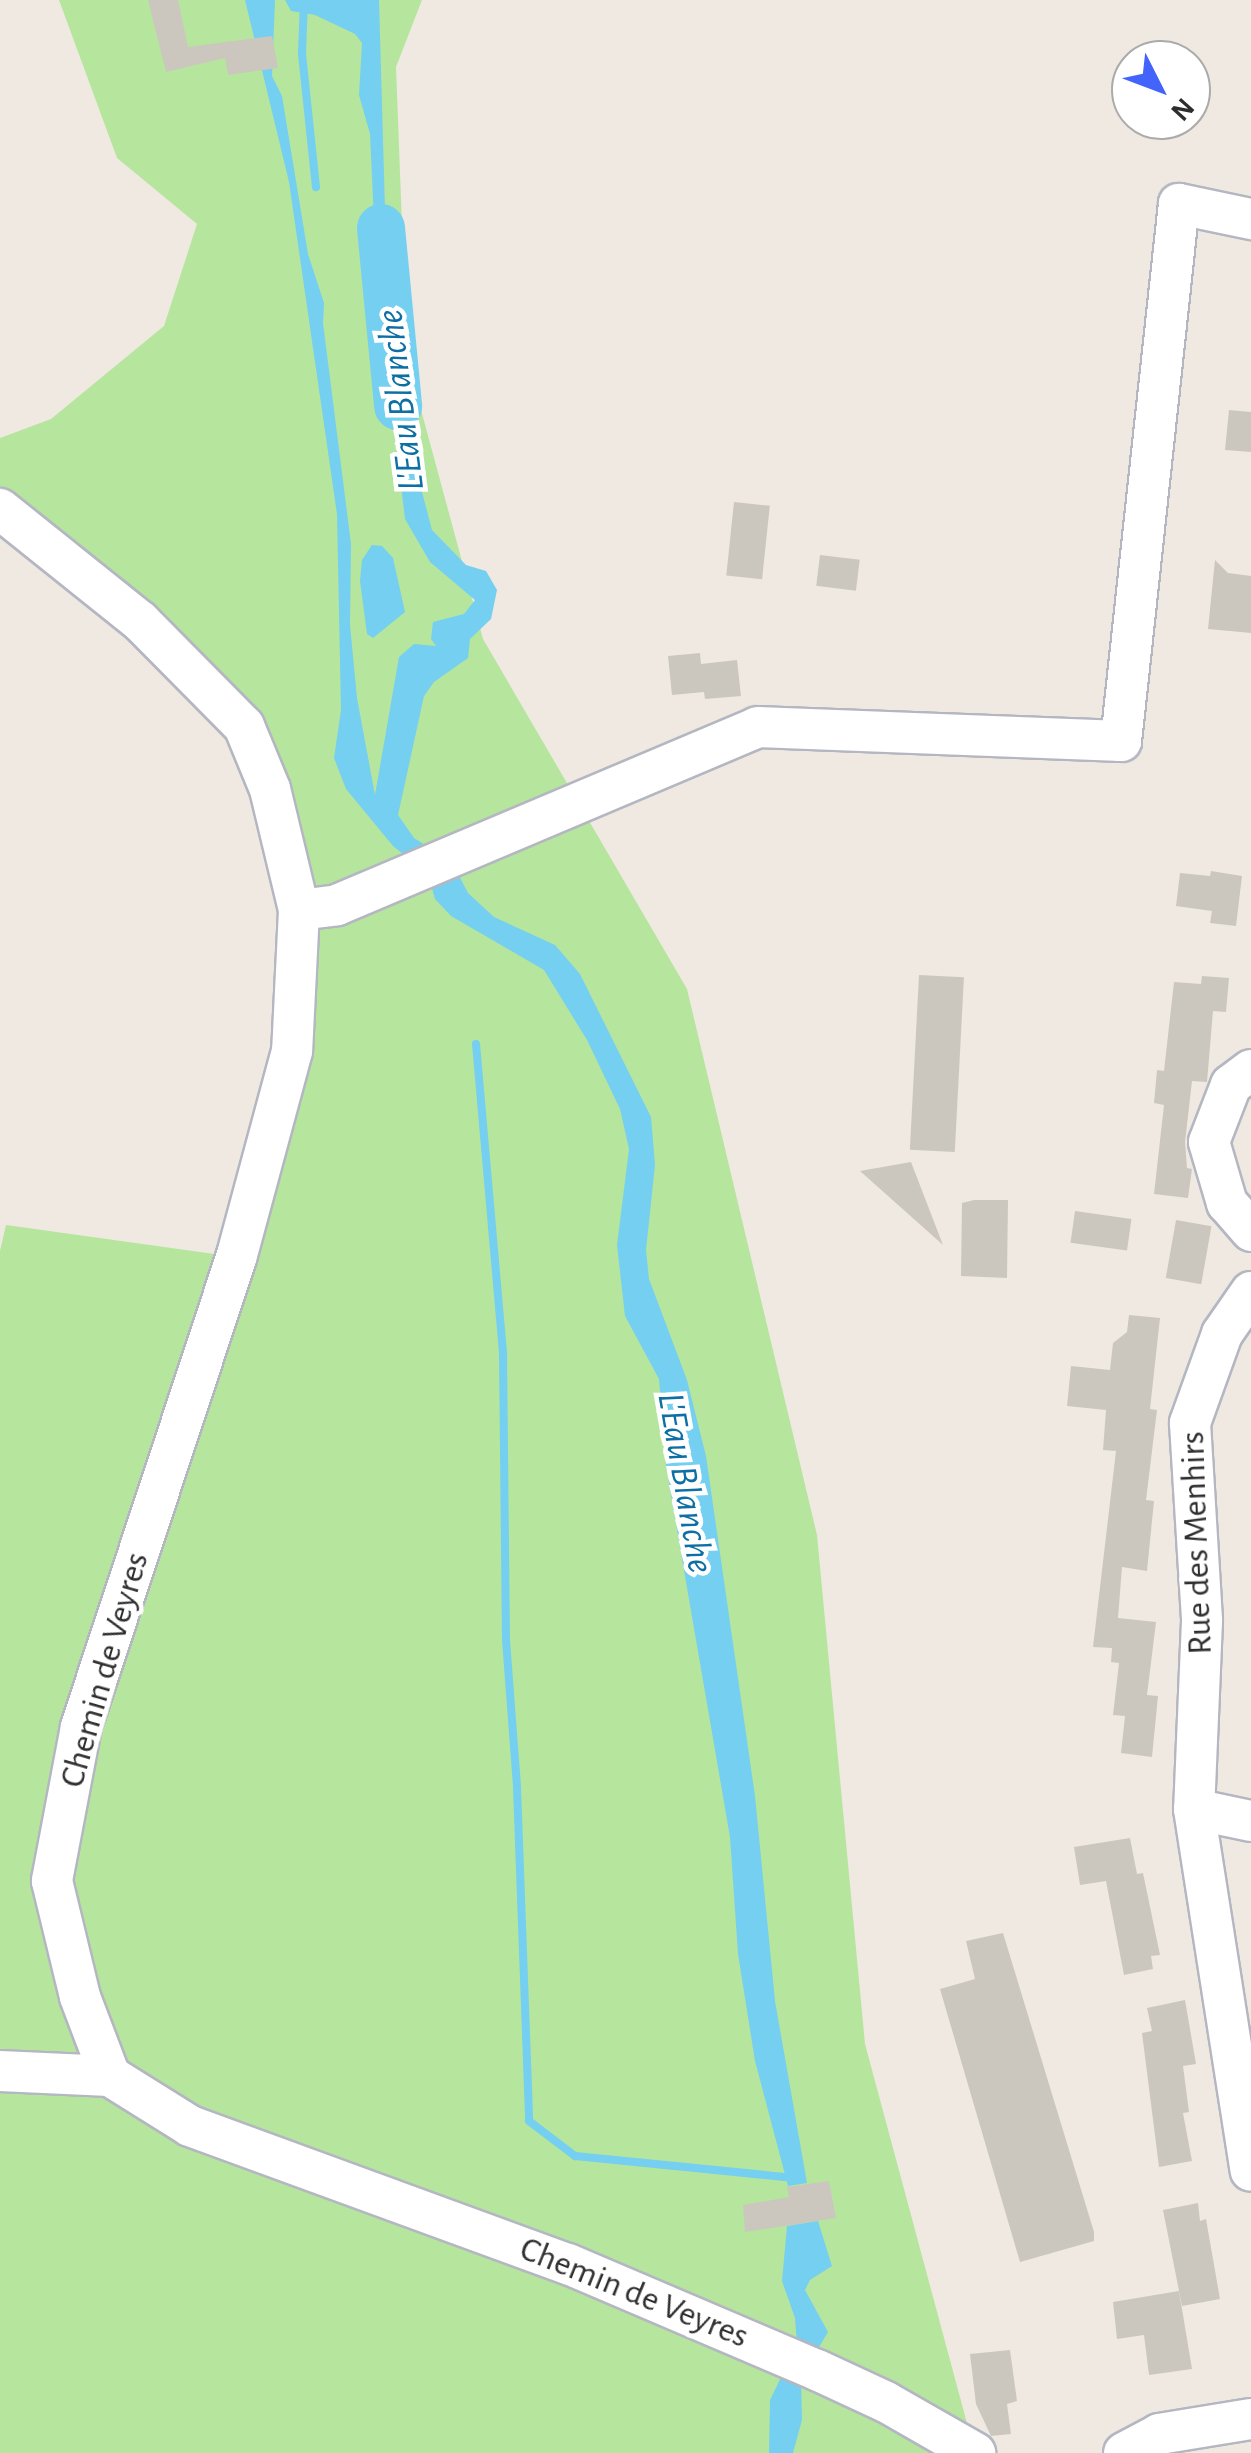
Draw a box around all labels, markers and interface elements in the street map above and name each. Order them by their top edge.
north arrow [1111,40,1211,140]
text: N [1165,92,1199,125]
water label: L'Eau Blanche [368,307,436,493]
water label: L'Eau Blanche [646,1389,722,1577]
street label: Rue des Menhirs [1172,1431,1222,1655]
street label: Chemin de Veyres [51,1548,159,1792]
street label: Chemin de Veyres [514,2228,754,2358]

